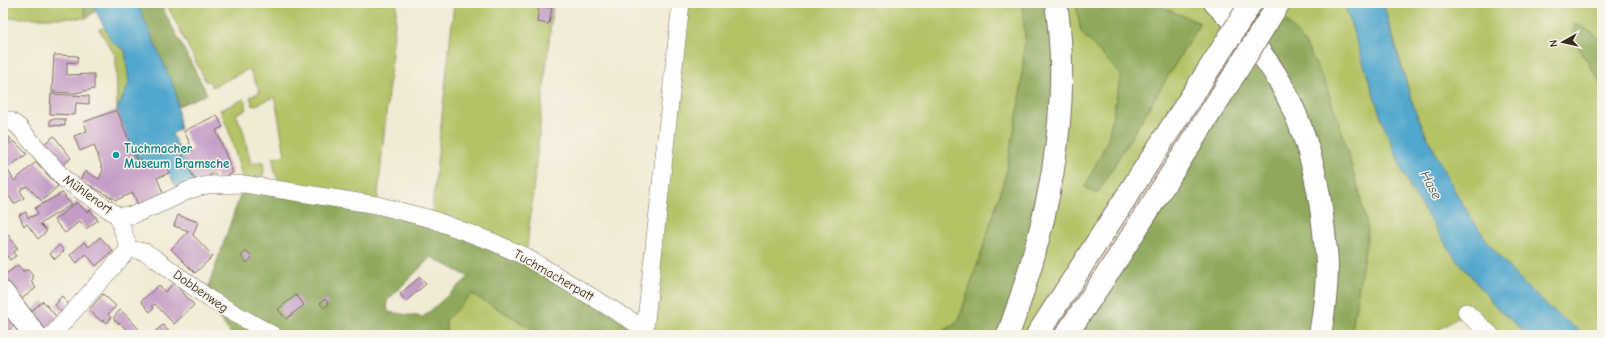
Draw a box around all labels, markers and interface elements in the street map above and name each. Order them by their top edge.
north arrow [1543,22,1583,62]
text: N [1547,39,1561,48]
place label: Tuchmacher Museum Bramsche [124,141,230,171]
marker: Tuchmacher Museum Bramsche [111,150,121,160]
water label: Hase [1416,168,1446,202]
street label: Mühlenort [61,171,116,218]
street label: Tuchmacherpatt [511,246,598,305]
street label: Dobbenweg [171,267,231,315]

